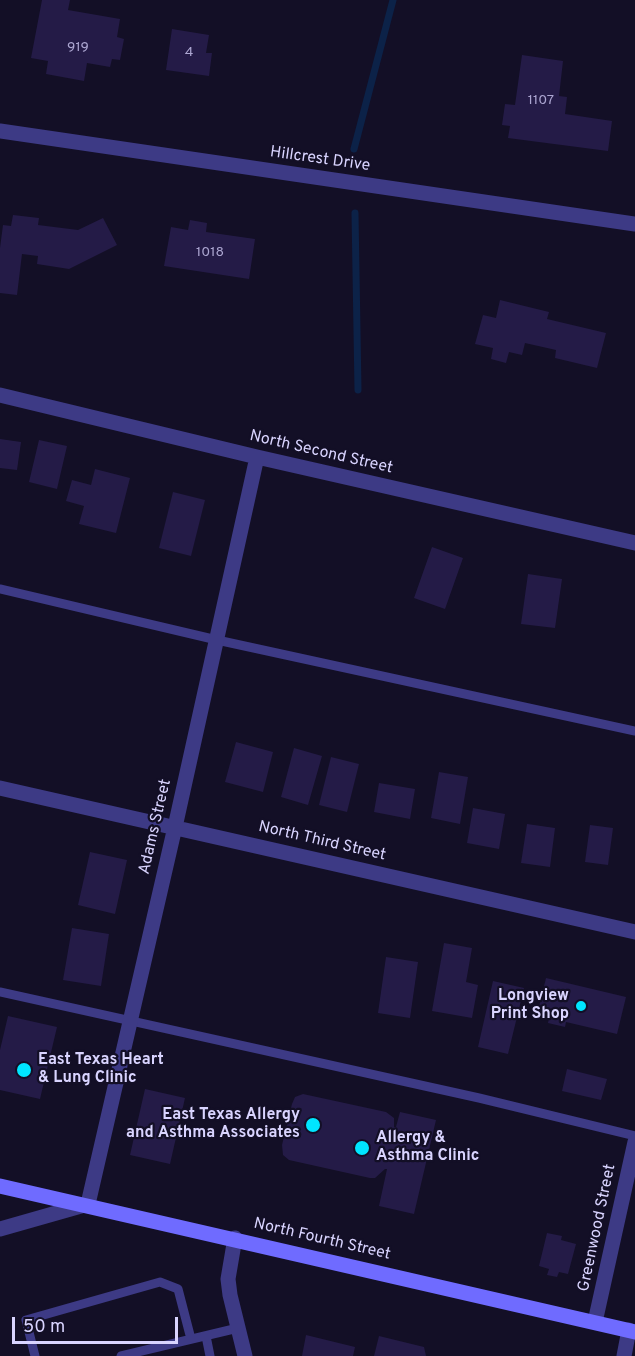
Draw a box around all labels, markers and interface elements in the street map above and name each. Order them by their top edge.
house number: 919 [67,40,89,56]
house number: 4 [185,45,193,61]
house number: 1107 [528,93,554,109]
street label: Hillcrest Drive [269,143,371,177]
house number: 1018 [196,245,224,261]
street label: North Second Street [248,427,394,479]
street label: Adams Street [136,777,176,877]
street label: North Third Street [256,818,388,866]
place label: Longview Print Shop [491,987,569,1025]
marker: Longview Print Shop [574,999,588,1013]
place label: East Texas Heart & Lung Clinic [38,1051,164,1089]
marker: East Texas Heart & Lung Clinic [15,1061,33,1079]
place label: East Texas Allergy and Asthma Associates [126,1106,300,1144]
marker: East Texas Allergy and Asthma Associates [304,1116,322,1134]
place label: Allergy & Asthma Clinic [376,1129,480,1167]
marker: Allergy & Asthma Clinic [353,1139,371,1157]
street label: Greenwood Street [575,1163,621,1293]
street label: North Fourth Street [252,1215,392,1265]
scale bar [15,1305,182,1343]
text: 50 m [23,1316,65,1339]

